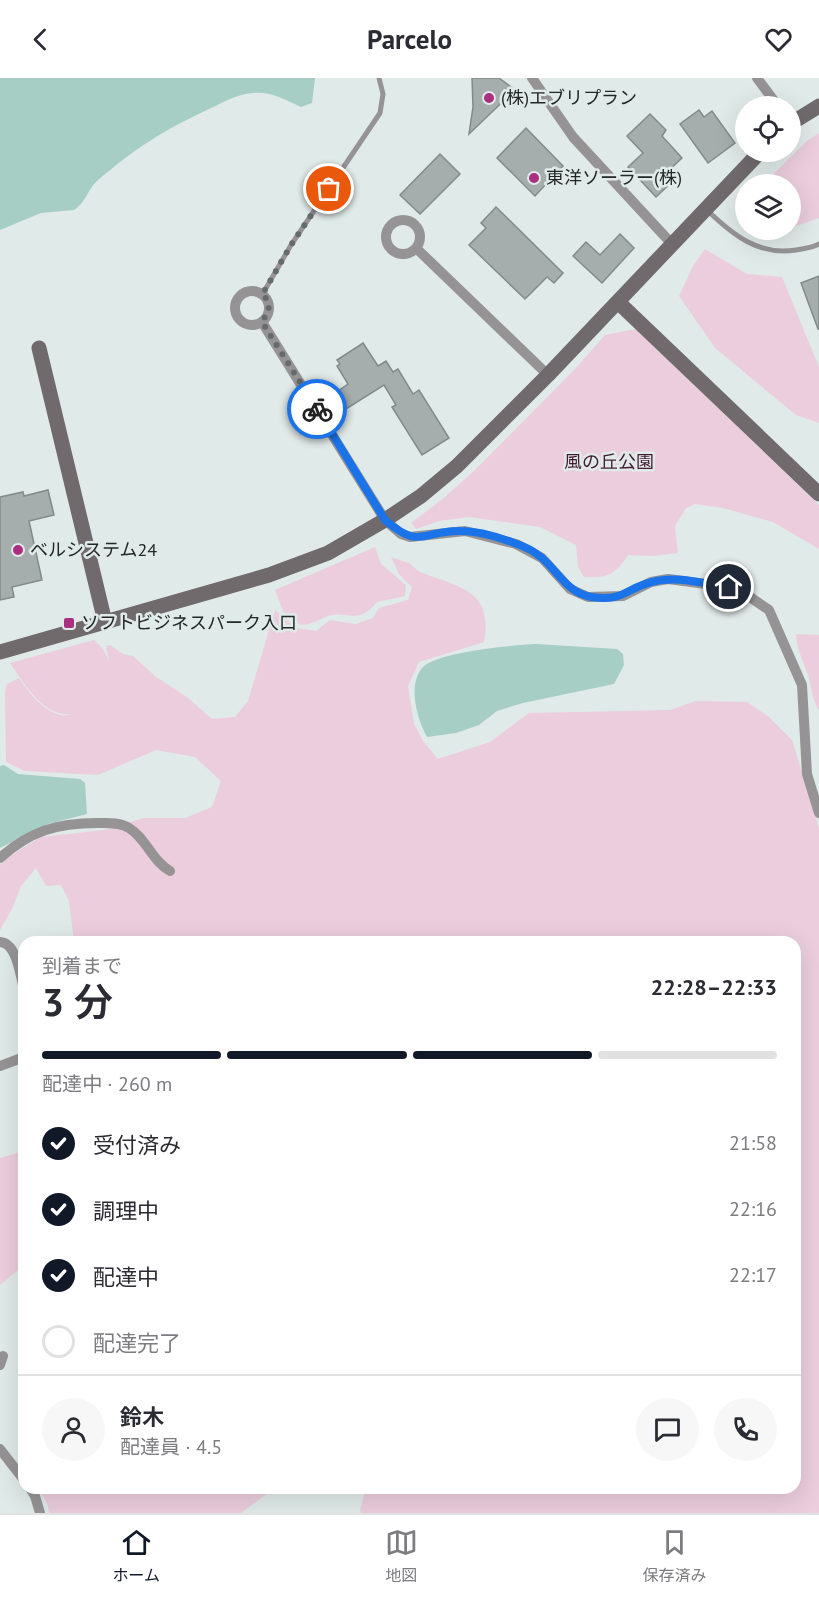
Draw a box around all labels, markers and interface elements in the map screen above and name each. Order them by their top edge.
text: Parcelo [367,22,452,56]
icon: back [24,23,57,56]
icon: heart [762,23,795,56]
place label: (株)エブリプラン [501,86,637,109]
marker: (株)エブリプラン [482,91,496,105]
map controls [735,96,801,240]
button: locate [735,96,801,162]
pin [303,163,354,214]
place label: 東洋ソーラー(株) [546,166,682,189]
marker: 東洋ソーラー(株) [527,171,541,185]
icon: bag [312,172,345,205]
button: layers [735,174,801,240]
courier [287,379,347,439]
icon: bike [301,393,334,426]
park label: 風の丘公園 [564,450,654,473]
place label: ベルシステム24 [30,538,157,561]
marker: ベルシステム24 [11,543,25,557]
pin [703,561,754,612]
icon: home [712,570,745,603]
place label: ソフトビジネスパーク入口 [81,611,297,634]
marker: ソフトビジネスパーク入口 [62,616,76,630]
text: 到着まで [42,953,122,979]
text: 22:28–22:33 [651,973,777,1001]
text: 3 分 [42,976,113,1027]
text: 配達中 · 260 m [42,1071,172,1097]
icon: check [42,1127,75,1160]
text: 21:58 [729,1130,777,1156]
text: 受付済み [93,1131,181,1159]
icon: check [42,1193,75,1226]
text: 22:16 [729,1196,777,1222]
text: 調理中 [93,1197,159,1225]
icon: check [42,1259,75,1292]
text: 22:17 [729,1262,777,1288]
text: 配達中 [93,1263,159,1291]
text: 配達完了 [93,1329,181,1357]
button: person [42,1398,105,1461]
button: chat [636,1398,699,1461]
button: phone [714,1398,777,1461]
text: 鈴木 [120,1403,164,1431]
text: 配達員 · 4.5 [120,1434,222,1460]
tab: ホーム [112,1526,160,1586]
tab: 地図 [385,1526,418,1586]
tab: 保存済み [643,1526,707,1586]

